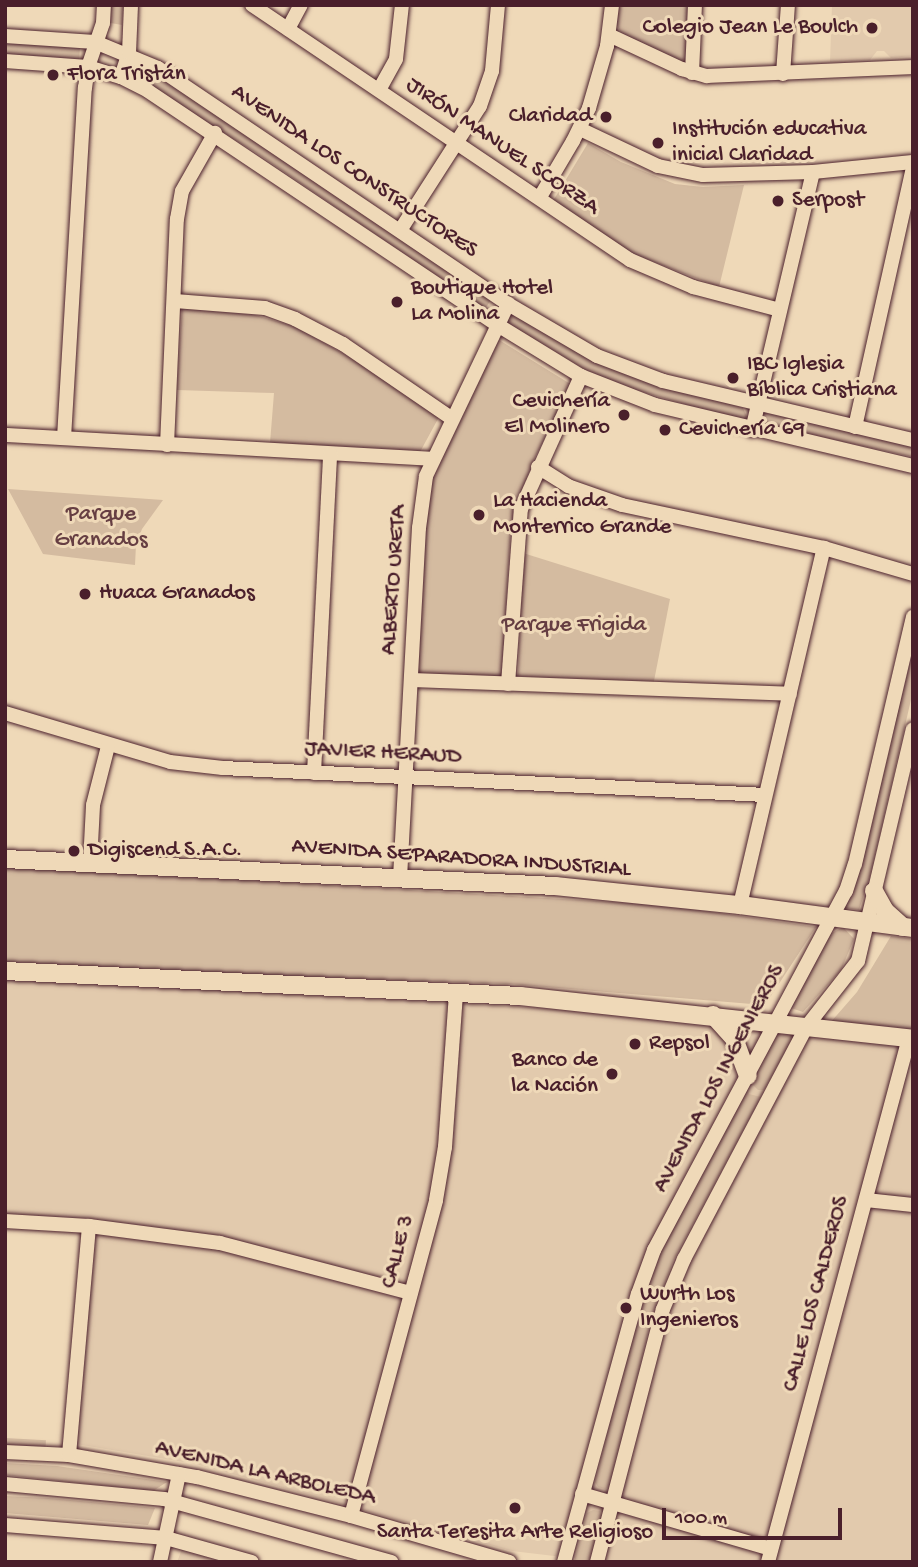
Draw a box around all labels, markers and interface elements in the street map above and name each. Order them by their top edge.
place label: Colegio Jean Le Boulch [643,14,858,42]
marker: Colegio Jean Le Boulch [864,20,880,36]
place label: Flora Tristán [67,61,186,89]
marker: Flora Tristán [45,67,61,83]
street label: JIRÓN MANUEL SCORZA [400,72,604,222]
street label: AVENIDA LOS CONSTRUCTORES [225,79,483,265]
place label: Claridad [509,103,592,131]
marker: Claridad [598,109,614,125]
place label: Institución educativa inicial Claridad [672,116,867,170]
marker: Institución educativa inicial Claridad [650,135,666,151]
place label: Serpost [792,187,864,215]
marker: Serpost [770,193,786,209]
place label: Boutique Hotel La Molina [411,275,553,329]
marker: Boutique Hotel La Molina [389,294,405,310]
place label: IBC Iglesia Bíblica Cristiana [747,351,897,405]
marker: IBC Iglesia Bíblica Cristiana [725,370,741,386]
place label: Cevichería El Molinero [504,388,610,442]
marker: Cevichería El Molinero [616,407,632,423]
place label: Cevichería 69 [679,416,805,444]
marker: Cevichería 69 [657,422,673,438]
place label: La Hacienda Monterrico Grande [493,488,671,542]
park label: Parque Granados [55,501,147,555]
street label: ALBERTO URETA [376,504,414,656]
marker: La Hacienda Monterrico Grande [471,507,487,523]
place label: Huaca Granados [99,580,255,608]
marker: Huaca Granados [77,586,93,602]
park label: Parque Frigida [502,612,646,640]
street label: JAVIER HERAUD [304,736,462,772]
street label: AVENIDA SEPARADORA INDUSTRIAL [291,833,631,885]
place label: Digiscend S.A.C. [88,837,242,865]
marker: Digiscend S.A.C. [66,843,82,859]
street label: AVENIDA LOS INGENIEROS [648,960,792,1198]
place label: Repsol [649,1030,710,1058]
marker: Repsol [627,1036,643,1052]
place label: Banco de la Nación [511,1047,598,1101]
marker: Banco de la Nación [604,1066,620,1082]
street label: CALLE LOS CALDEROS [778,1193,856,1395]
street label: CALLE 3 [376,1212,422,1292]
place label: Wurth Los Ingenieros [640,1281,738,1335]
marker: Wurth Los Ingenieros [618,1300,634,1316]
street label: AVENIDA LA ARBOLEDA [152,1435,378,1513]
scale bar [666,1494,846,1538]
marker: Santa Teresita Arte Religioso [507,1500,523,1516]
text: 100 m [675,1507,727,1532]
place label: Santa Teresita Arte Religioso [377,1519,653,1547]

